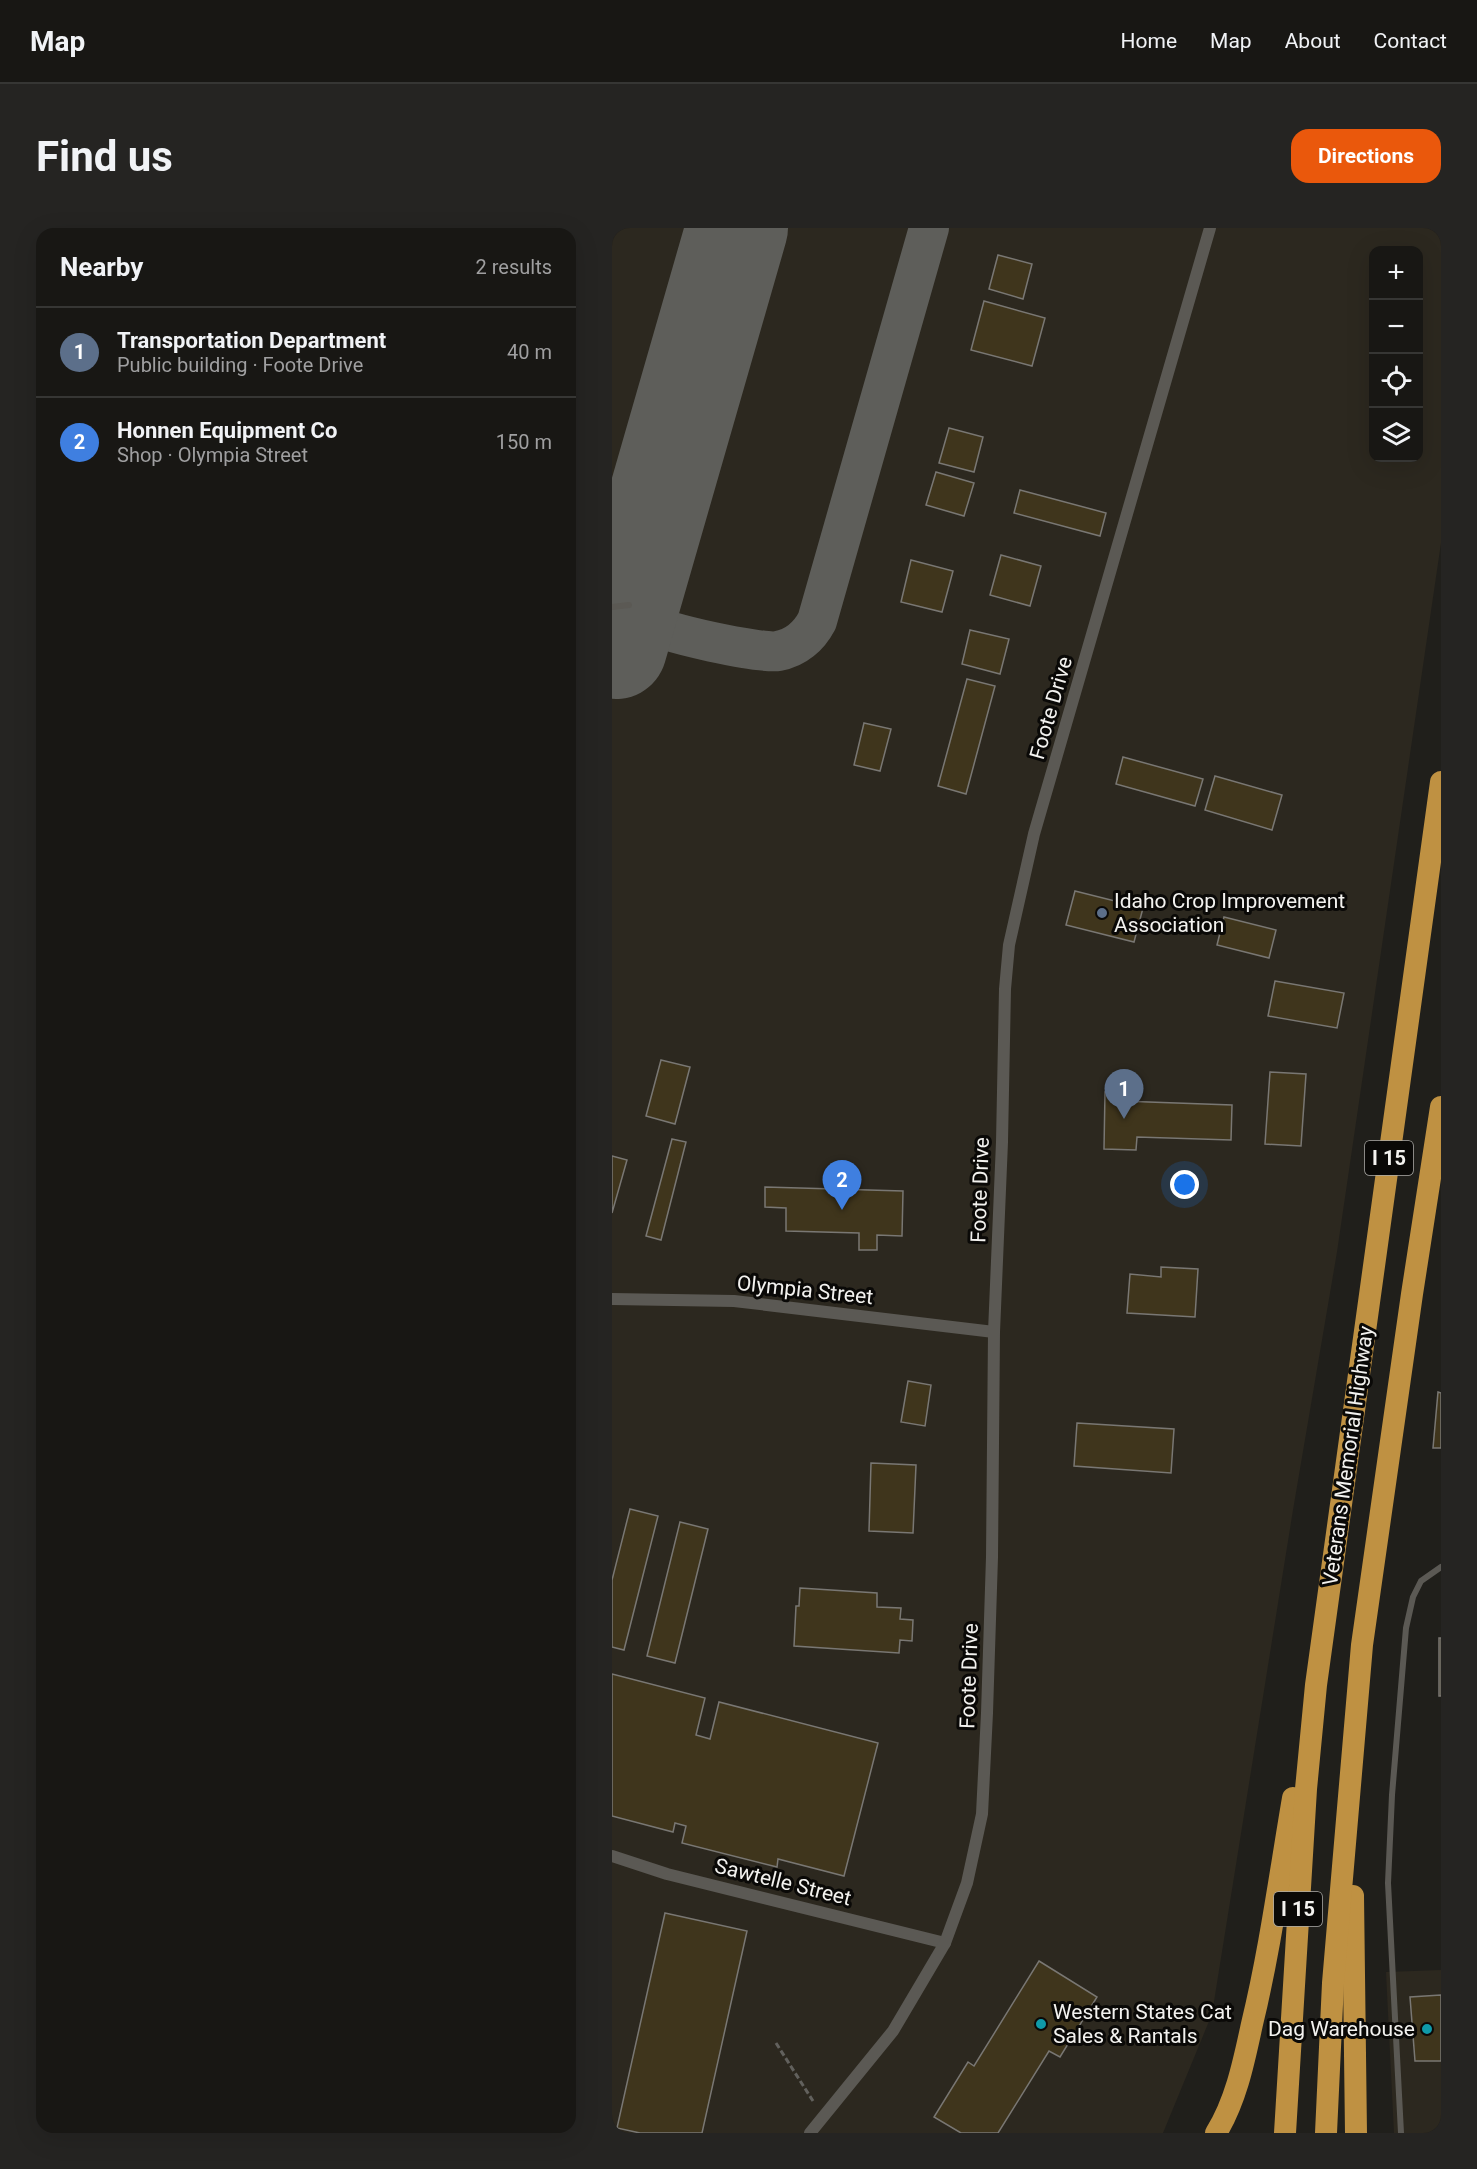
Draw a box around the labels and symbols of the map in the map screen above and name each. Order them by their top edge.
street label: Foote Drive [1025,654,1077,762]
place label: Idaho Crop Improvement Association [1114,889,1345,937]
marker: Idaho Crop Improvement Association [1095,906,1109,920]
pin: 1 [1104,1070,1144,1119]
street label: Foote Drive [966,1137,994,1243]
road number: I 15 [1365,1141,1413,1175]
pin: 2 [822,1160,862,1210]
your location [1170,1170,1199,1199]
street label: Olympia Street [736,1271,874,1309]
street label: Veterans Memorial Highway [1318,1324,1378,1587]
street label: Foote Drive [955,1623,983,1729]
street label: Sawtelle Street [712,1853,854,1911]
road number: I 15 [1274,1892,1322,1926]
place label: Western States Cat Sales & Rantals [1053,2000,1232,2048]
marker: Western States Cat Sales & Rantals [1034,2017,1048,2031]
place label: Dag Warehouse [1268,2017,1415,2041]
marker: Dag Warehouse [1420,2022,1434,2036]

